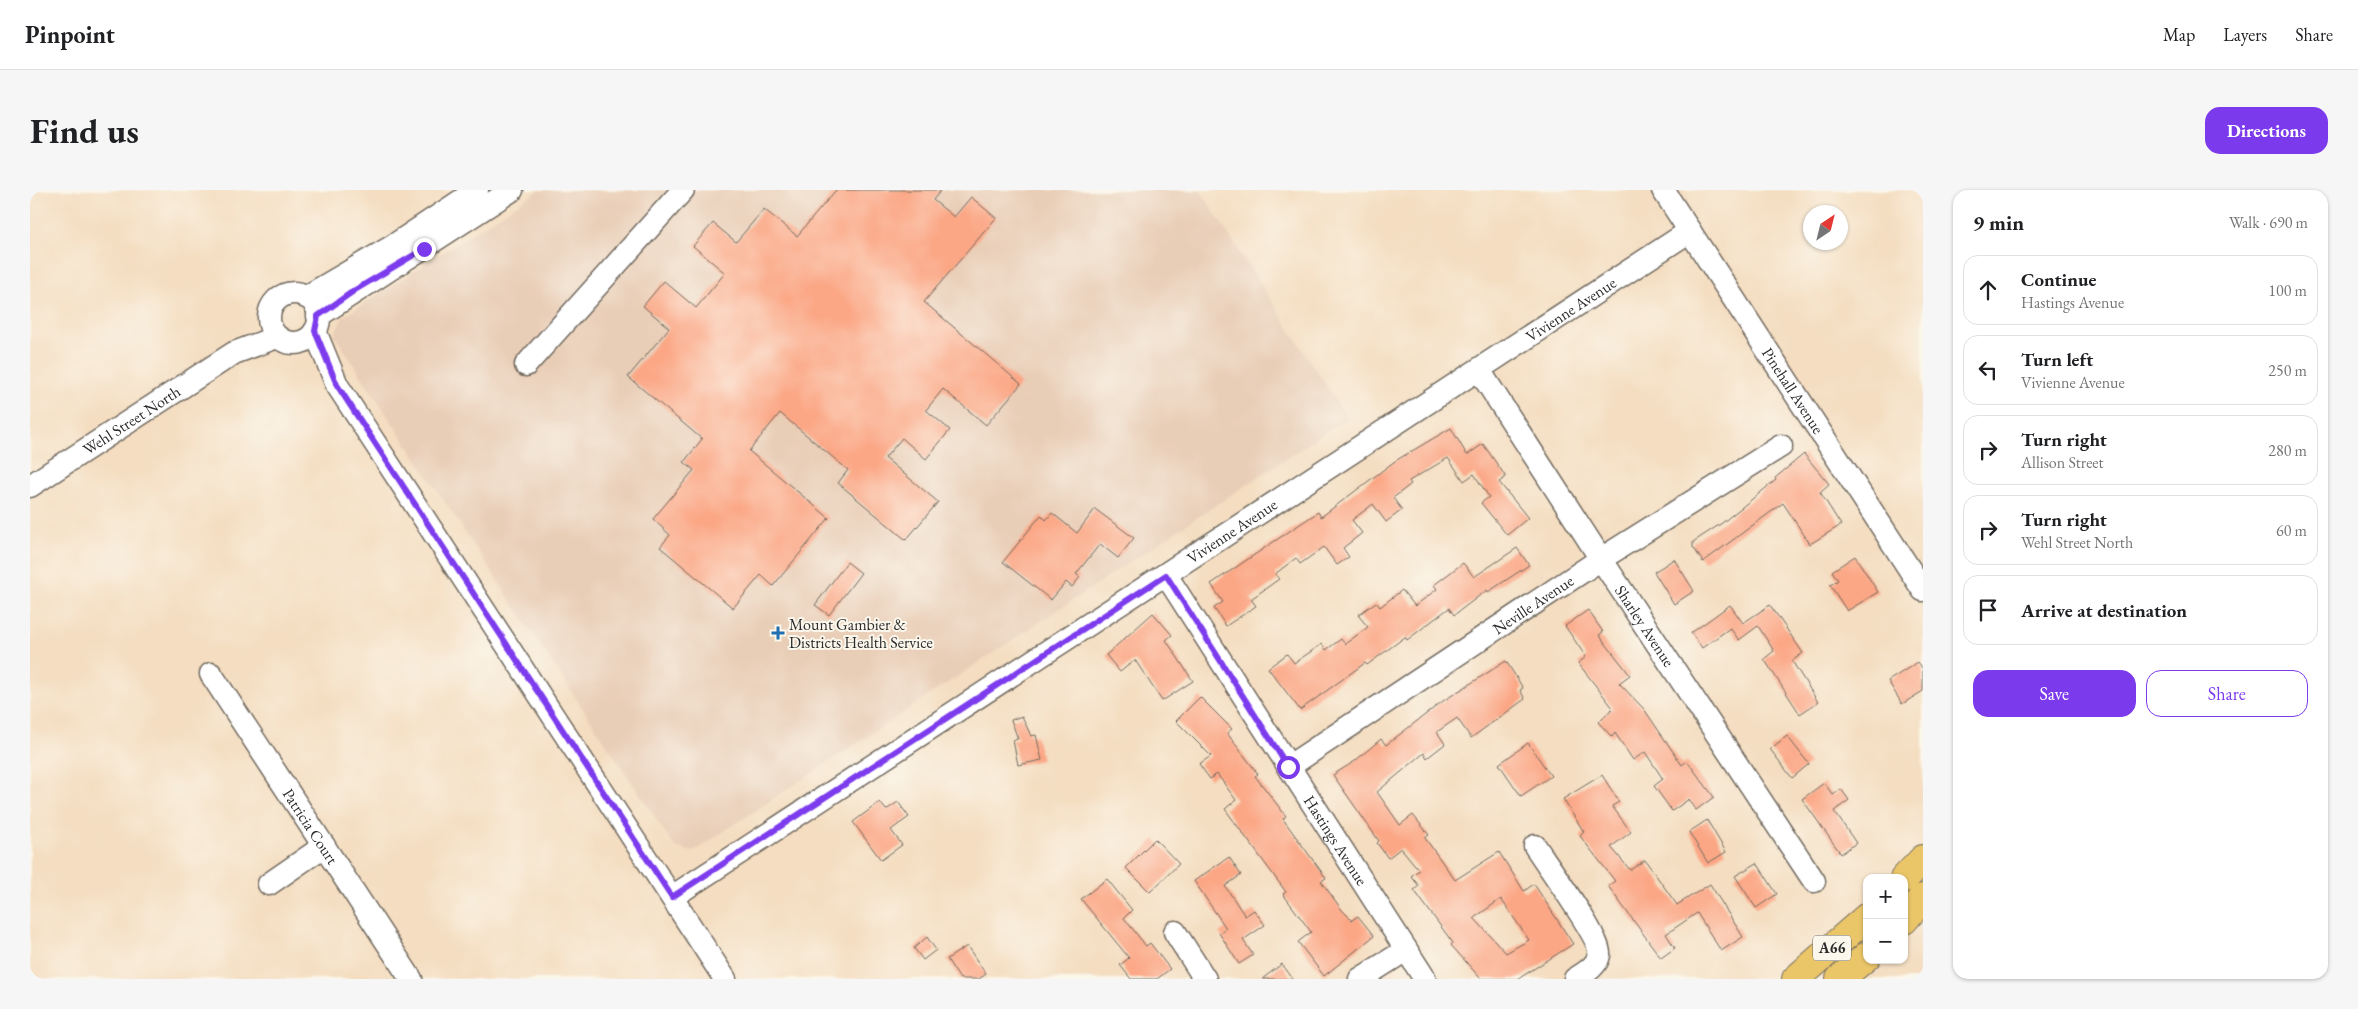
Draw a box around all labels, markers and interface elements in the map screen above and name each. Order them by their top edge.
text: Pinpoint [25,19,115,50]
text: Map [2163,23,2195,46]
text: Layers [2223,23,2267,46]
text: Share [2295,23,2333,46]
button: Directions [2205,107,2328,154]
text: Find us [30,108,139,153]
north arrow [1803,205,1848,250]
text: 9 min [1973,209,2024,236]
text: Walk · 690 m [2229,212,2308,233]
route end [413,238,436,261]
text: Continue [2021,267,2096,292]
street label: Vivienne Avenue [1522,272,1620,347]
icon: ahead [1974,276,2002,304]
text: 100 m [2268,280,2307,301]
text: Hastings Avenue [2021,292,2124,313]
street label: Pinehall Avenue [1757,343,1829,438]
text: Turn left [2021,347,2093,372]
icon: left [1974,356,2002,384]
text: 250 m [2268,360,2307,381]
text: Vivienne Avenue [2021,372,2125,393]
street label: Wehl Street North [79,381,184,460]
text: Turn right [2021,427,2107,452]
icon: right [1974,436,2002,464]
text: 280 m [2268,440,2307,461]
text: Allison Street [2021,452,2104,473]
street label: Vivienne Avenue [1183,494,1281,568]
text: Turn right [2021,507,2107,532]
icon: right [1974,516,2002,544]
text: 60 m [2276,520,2307,541]
text: Wehl Street North [2021,532,2133,553]
street label: Neville Avenue [1489,570,1578,639]
street label: Sharley Avenue [1610,581,1679,671]
icon: arrive [1974,596,2002,624]
text: Arrive at destination [2021,598,2187,623]
place label: Mount Gambier & Districts Health Service [789,614,933,653]
marker: Mount Gambier & Districts Health Service [771,626,785,640]
button: Save [1973,670,2136,717]
button: Share [2146,670,2308,717]
route start [1277,756,1300,779]
street label: Patricia Court [278,784,343,869]
street label: Hastings Avenue [1299,791,1372,890]
map controls [1863,874,1908,964]
button: + [1863,874,1908,919]
button: − [1863,919,1908,964]
road number: A66 [1813,936,1851,960]

